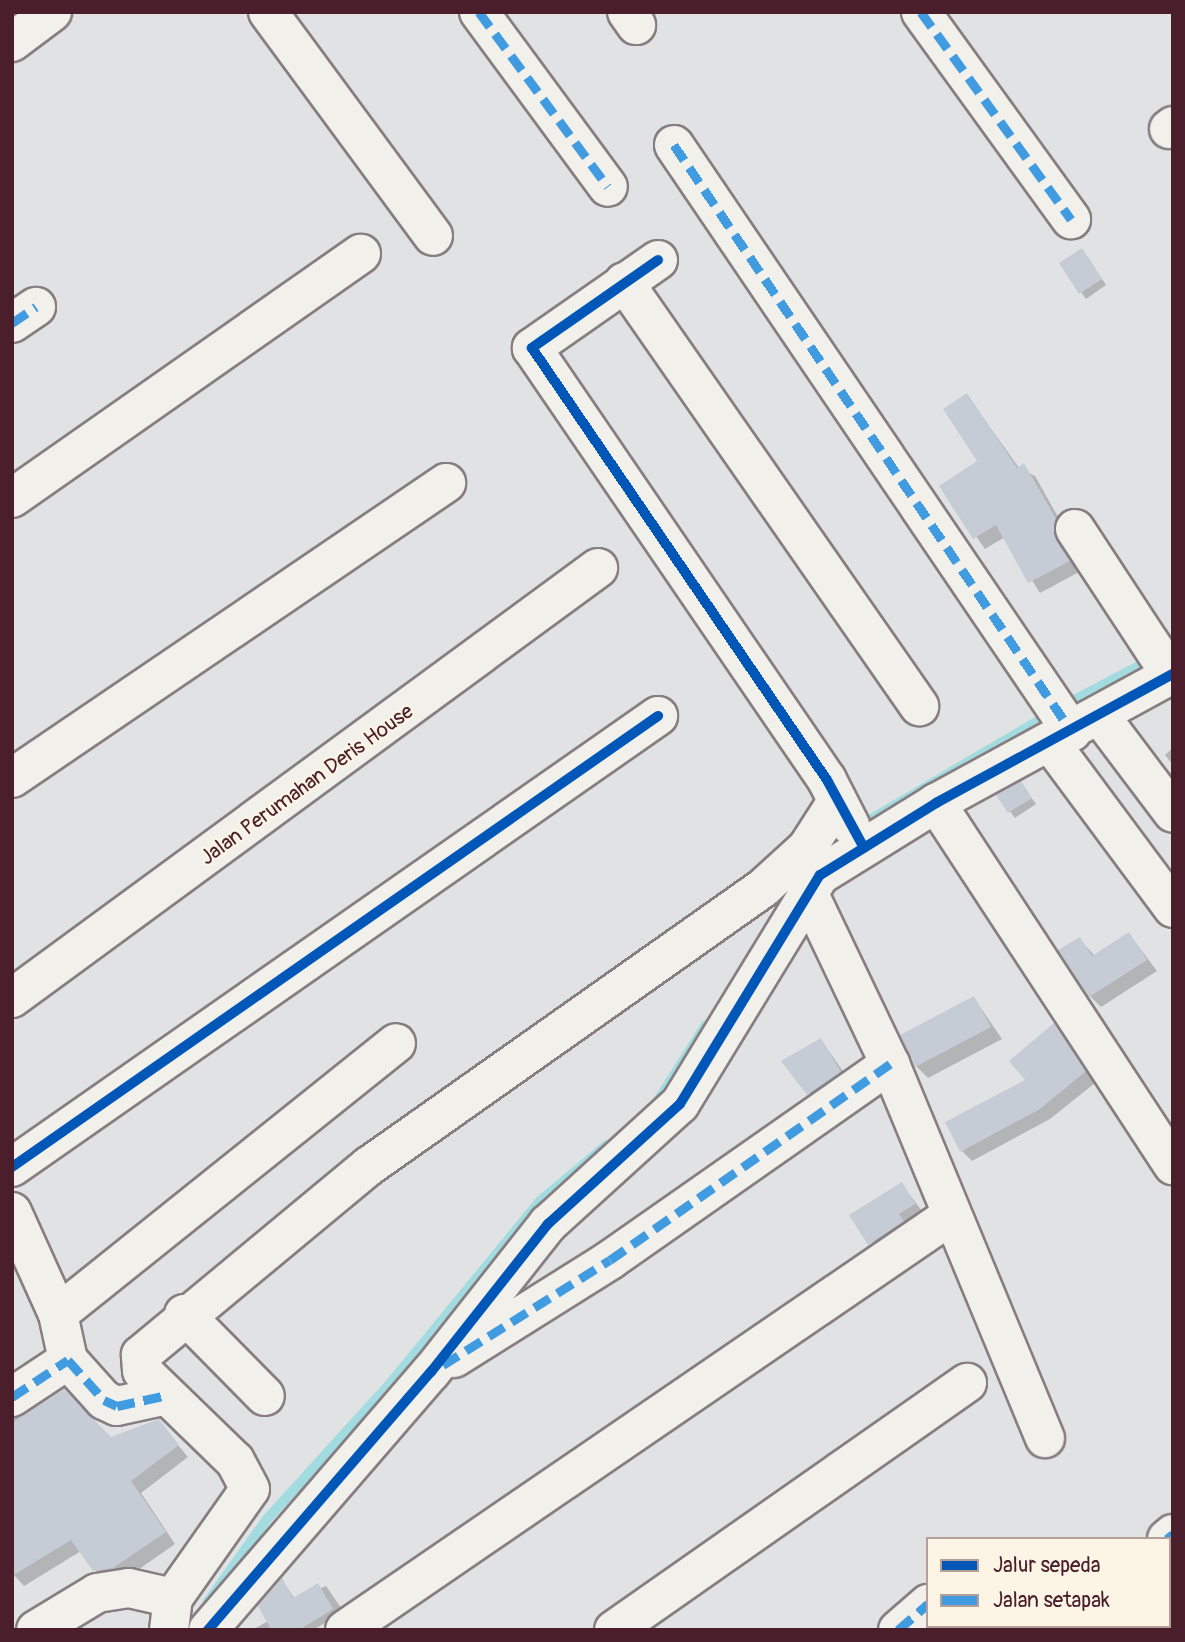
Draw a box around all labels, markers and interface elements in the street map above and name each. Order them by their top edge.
street label: Jalan Perumahan Deris House [196,699,418,871]
legend [926,1537,1171,1628]
text: Jalur sepeda [993,1552,1101,1579]
text: Jalan setapak [993,1587,1110,1614]

